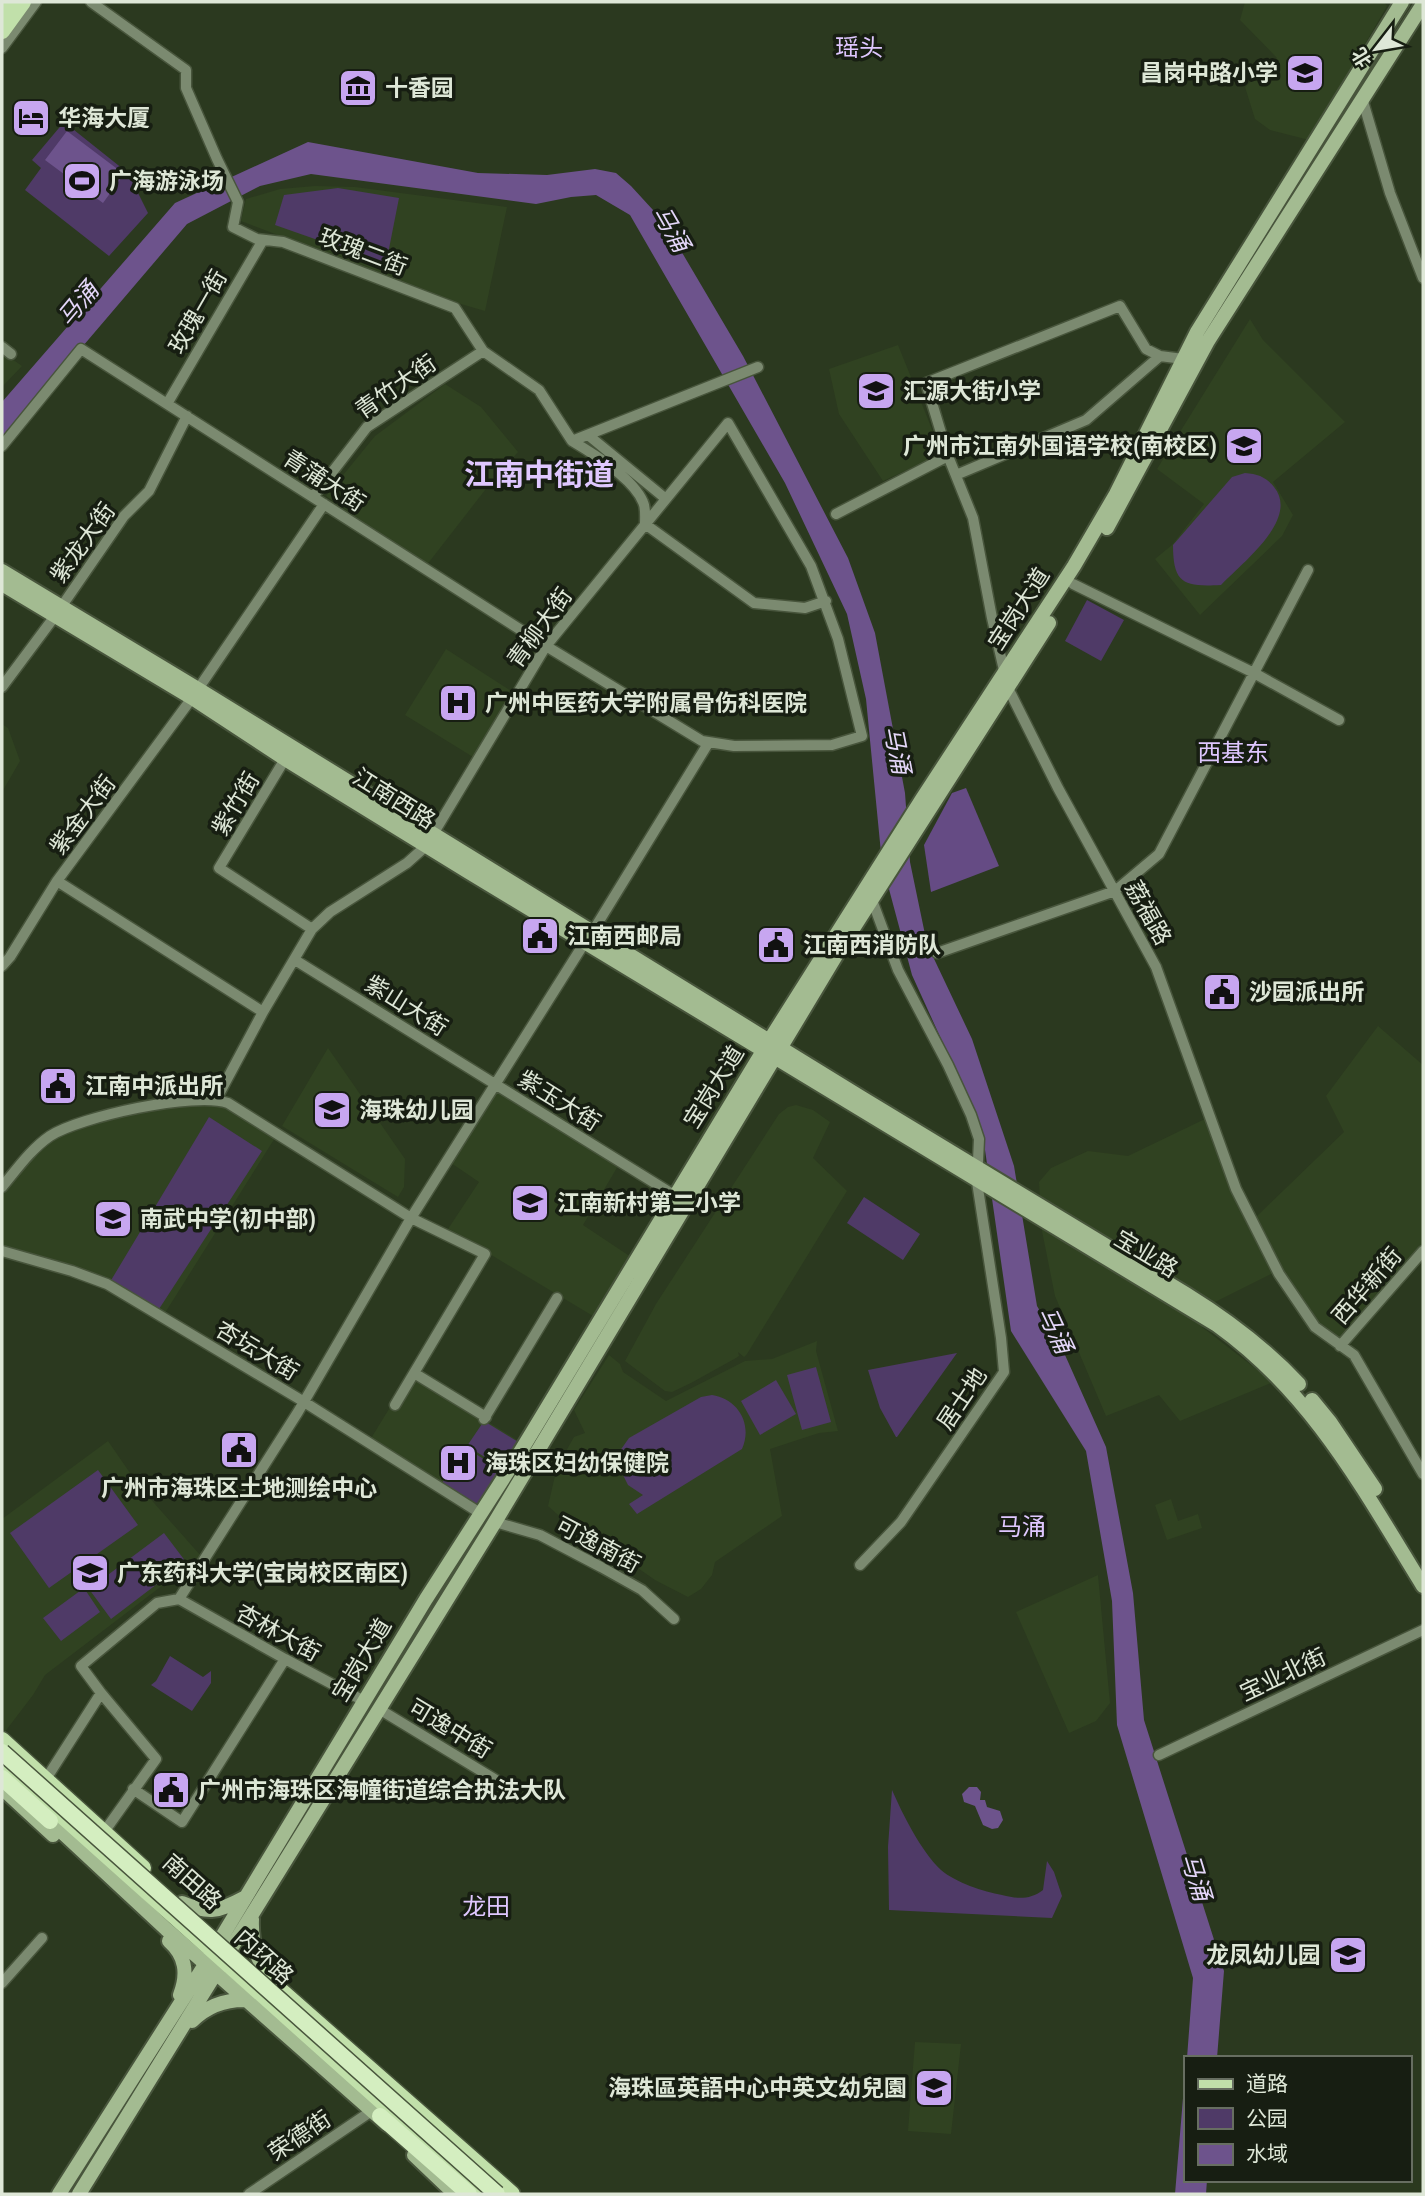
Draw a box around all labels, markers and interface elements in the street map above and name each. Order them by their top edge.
north arrow [1341,14,1411,84]
district label: 瑶头 [835,34,883,62]
text: 北 [1347,43,1377,72]
school or university icon: 昌岗中路小学 [1284,52,1326,94]
place label: 昌岗中路小学 [1140,60,1278,87]
museum icon: 十香园 [337,67,379,109]
place label: 十香园 [385,75,454,102]
hotel icon: 华海大厦 [10,97,52,139]
place label: 华海大厦 [58,105,150,132]
sports icon: 广海游泳场 [61,160,103,202]
place label: 广海游泳场 [109,168,224,195]
water label: 马涌 [647,201,697,259]
street label: 玫瑰二街 [315,223,411,281]
street label: 玫瑰一街 [163,265,233,359]
water label: 马涌 [52,274,106,331]
street label: 青竹大街 [351,350,441,424]
school or university icon: 汇源大街小学 [855,370,897,412]
place label: 汇源大街小学 [903,378,1041,405]
school or university icon: 广州市江南外国语学校(南校区) [1223,425,1265,467]
place label: 广州市江南外国语学校(南校区) [903,433,1217,460]
street label: 青蒲大街 [278,445,370,517]
district label: 江南中街道 [464,457,614,492]
street label: 紫龙大街 [45,498,121,588]
street label: 宝岗大道 [983,563,1055,655]
street label: 青柳大街 [502,583,578,673]
hospital icon: 广州中医药大学附属骨伤科医院 [437,682,479,724]
place label: 广州中医药大学附属骨伤科医院 [485,690,807,717]
water label: 马涌 [879,724,916,779]
district label: 西基东 [1197,739,1269,767]
street label: 江南西路 [348,763,440,835]
street label: 紫竹街 [207,767,265,841]
street label: 紫金大街 [45,770,121,860]
street label: 荔福路 [1119,876,1177,950]
public building icon: 江南西邮局 [519,915,561,957]
place label: 江南西邮局 [567,923,682,950]
public building icon: 江南西消防队 [755,924,797,966]
place label: 江南西消防队 [803,932,941,959]
street label: 紫山大街 [360,970,452,1042]
public building icon: 沙园派出所 [1201,971,1243,1013]
place label: 沙园派出所 [1249,979,1364,1006]
street label: 宝岗大道 [678,1041,750,1133]
public building icon: 江南中派出所 [37,1065,79,1107]
street label: 紫玉大街 [513,1065,605,1137]
place label: 江南中派出所 [85,1073,223,1100]
school or university icon: 海珠幼儿园 [311,1089,353,1131]
place label: 海珠幼儿园 [359,1097,474,1124]
school or university icon: 江南新村第二小学 [509,1182,551,1224]
place label: 江南新村第二小学 [557,1190,741,1217]
school or university icon: 南武中学(初中部) [92,1198,134,1240]
place label: 南武中学(初中部) [140,1206,316,1233]
street label: 宝业路 [1109,1225,1183,1283]
street label: 西华新街 [1327,1242,1407,1330]
water label: 马涌 [1032,1302,1079,1360]
street label: 杏坛大街 [211,1316,303,1386]
street label: 居士地 [932,1363,992,1435]
public building icon: 广州市海珠区土地测绘中心 [218,1429,260,1471]
hospital icon: 海珠区妇幼保健院 [437,1442,479,1484]
place label: 海珠区妇幼保健院 [485,1450,669,1477]
place label: 广州市海珠区土地测绘中心 [101,1475,377,1502]
street label: 可逸南街 [551,1511,645,1579]
district label: 马涌 [998,1513,1046,1541]
school or university icon: 广东药科大学(宝岗校区南区) [69,1552,111,1594]
place label: 广东药科大学(宝岗校区南区) [117,1560,408,1587]
street label: 杏林大街 [231,1599,325,1667]
street label: 宝岗大道 [327,1614,397,1706]
street label: 宝业北街 [1236,1643,1330,1707]
street label: 可逸中街 [404,1694,496,1764]
public building icon: 广州市海珠区海幢街道综合执法大队 [150,1769,192,1811]
place label: 广州市海珠区海幢街道综合执法大队 [198,1777,566,1804]
street label: 南田路 [157,1849,227,1915]
water label: 马涌 [1176,1850,1217,1907]
district label: 龙田 [462,1893,510,1921]
street label: 内环路 [229,1924,299,1990]
school or university icon: 龙凤幼儿园 [1327,1934,1369,1976]
place label: 龙凤幼儿园 [1206,1942,1321,1969]
legend [1184,2056,1411,2182]
school or university icon: 海珠區英語中心中英文幼兒園 [913,2067,955,2109]
text: 道路 [1246,2072,1288,2096]
place label: 海珠區英語中心中英文幼兒園 [608,2075,907,2102]
street label: 荣德街 [264,2106,336,2166]
text: 公园 [1246,2107,1288,2131]
text: 水域 [1246,2142,1288,2166]

